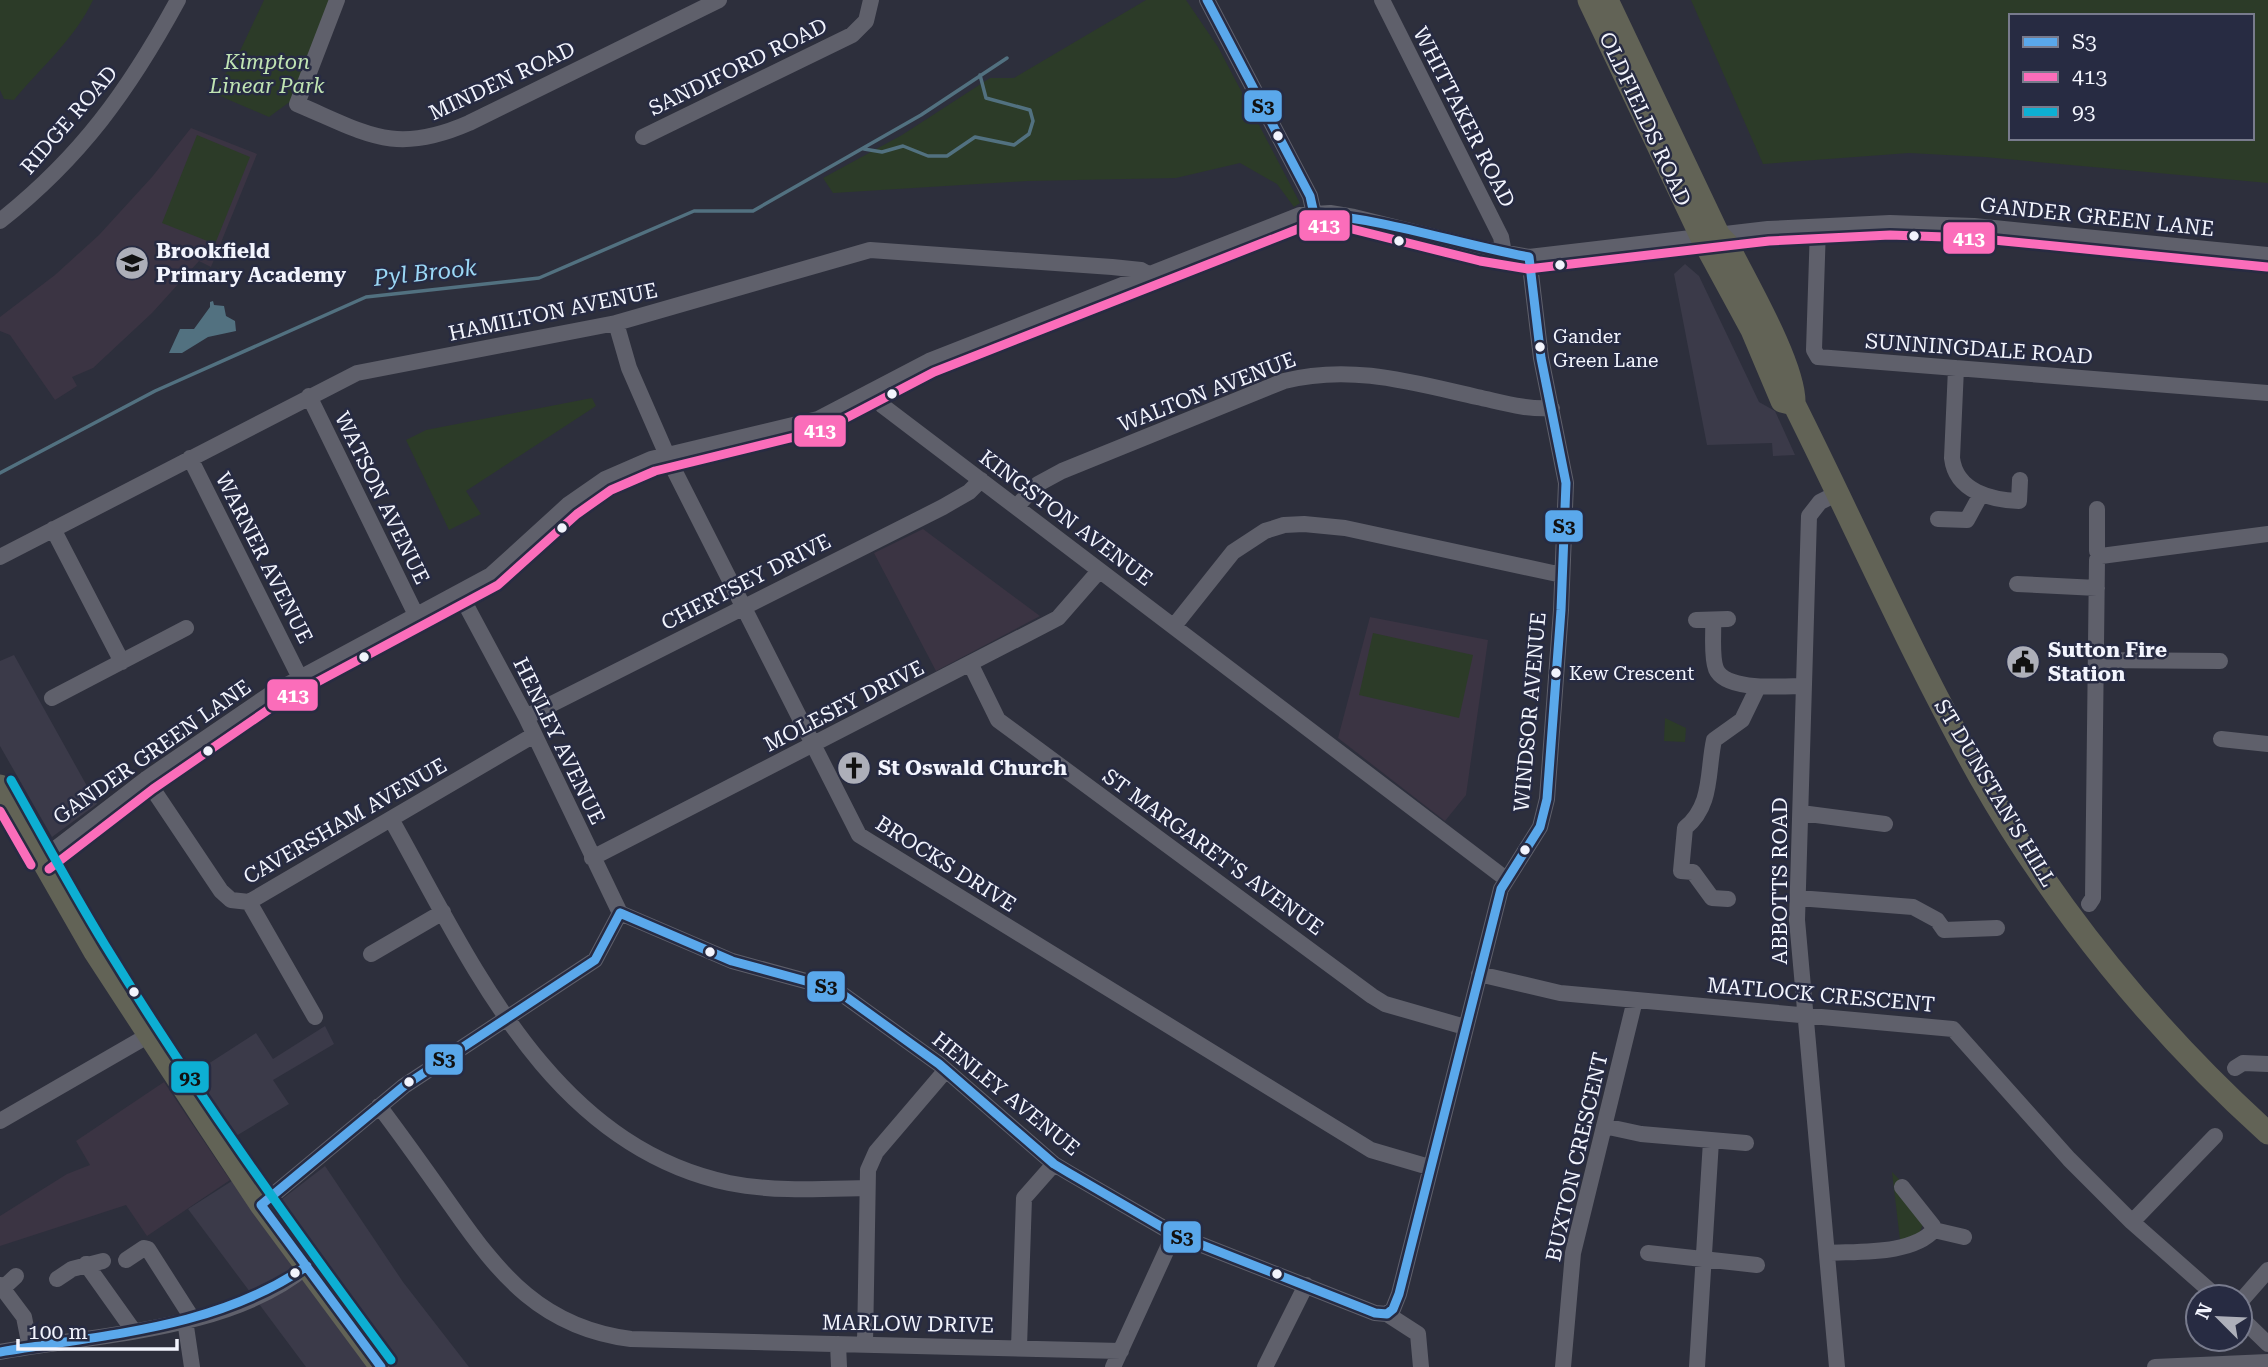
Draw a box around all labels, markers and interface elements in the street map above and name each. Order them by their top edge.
street label: SANDIFORD ROAD [645,13,831,121]
legend [2009,14,2254,140]
street label: WHITTAKER ROAD [1408,23,1520,211]
street label: OLDFIELDS ROAD [1594,28,1696,210]
text: S3 [2072,30,2097,54]
street label: MINDEN ROAD [425,37,579,125]
park label: Kimpton Linear Park [208,50,325,98]
street label: RIDGE ROAD [16,61,122,179]
text: 413 [2072,65,2107,89]
line badge: S3 [1243,89,1283,123]
text: S3 [1252,95,1275,118]
text: 93 [2072,100,2096,124]
unlabelled marker [1271,129,1285,143]
street label: GANDER GREEN LANE [1979,193,2215,241]
line badge: 413 [1298,209,1351,242]
text: 413 [1308,214,1340,237]
line badge: 413 [1942,221,1996,255]
text: 413 [1953,227,1985,250]
unlabelled marker [1907,229,1921,243]
unlabelled marker [1392,234,1406,248]
place label: Brookfield Primary Academy [156,239,346,287]
school or university icon: Brookfield Primary Academy [113,244,151,282]
water label: Pyl Brook [371,254,479,292]
unlabelled marker [1553,258,1567,272]
street label: HAMILTON AVENUE [446,278,660,346]
place label: Gander Green Lane [1553,325,1658,372]
street label: SUNNINGDALE ROAD [1864,329,2094,369]
marker: Gander Green Lane [1533,340,1547,354]
street label: WALTON AVENUE [1115,347,1299,437]
unlabelled marker [885,387,899,401]
street label: WATSON AVENUE [330,408,434,588]
line badge: 413 [793,414,847,448]
text: 413 [804,419,836,442]
street label: KINGSTON AVENUE [975,445,1157,591]
street label: WARNER AVENUE [210,468,318,648]
line badge: S3 [1544,509,1584,543]
text: S3 [1553,515,1576,538]
unlabelled marker [555,521,569,535]
street label: CHERTSEY DRIVE [657,529,835,635]
street label: WINDSOR AVENUE [1509,611,1551,813]
place label: Sutton Fire Station [2048,638,2167,686]
public building icon: Sutton Fire Station [2004,643,2042,681]
unlabelled marker [357,650,371,664]
street label: HENLEY AVENUE [508,654,610,828]
street label: MOLESEY DRIVE [760,655,928,757]
place label: Kew Crescent [1569,662,1694,685]
marker: Kew Crescent [1549,666,1563,680]
street label: GANDER GREEN LANE [49,675,255,829]
line badge: 413 [266,678,319,712]
text: 413 [277,684,309,707]
street label: ST DUNSTAN'S HILL [1930,695,2060,891]
unlabelled marker [201,744,215,758]
church icon: St Oswald Church [835,749,873,787]
street label: CAVERSHAM AVENUE [239,753,451,889]
place label: St Oswald Church [878,756,1067,780]
street label: ST MARGARET'S AVENUE [1098,764,1328,940]
street label: ABBOTTS ROAD [1768,797,1792,965]
street label: BROCKS DRIVE [871,811,1021,917]
unlabelled marker [1518,843,1532,857]
unlabelled marker [703,945,717,959]
line badge: S3 [806,970,846,1003]
street label: MATLOCK CRESCENT [1706,973,1936,1017]
text: S3 [815,975,838,998]
unlabelled marker [127,985,141,999]
street label: HENLEY AVENUE [928,1027,1084,1161]
line badge: S3 [424,1043,464,1076]
text: S3 [433,1048,456,1071]
street label: BUXTON CRESCENT [1541,1050,1613,1264]
line badge: 93 [170,1060,210,1094]
text: 93 [179,1066,201,1089]
unlabelled marker [402,1075,416,1089]
line badge: S3 [1162,1220,1202,1254]
text: S3 [1171,1226,1194,1249]
unlabelled marker [288,1266,302,1280]
unlabelled marker [1270,1267,1284,1281]
north arrow [2184,1283,2254,1353]
text: N [2190,1300,2218,1323]
scale bar [18,1308,177,1352]
street label: MARLOW DRIVE [822,1310,994,1338]
text: 100 m [28,1320,88,1344]

